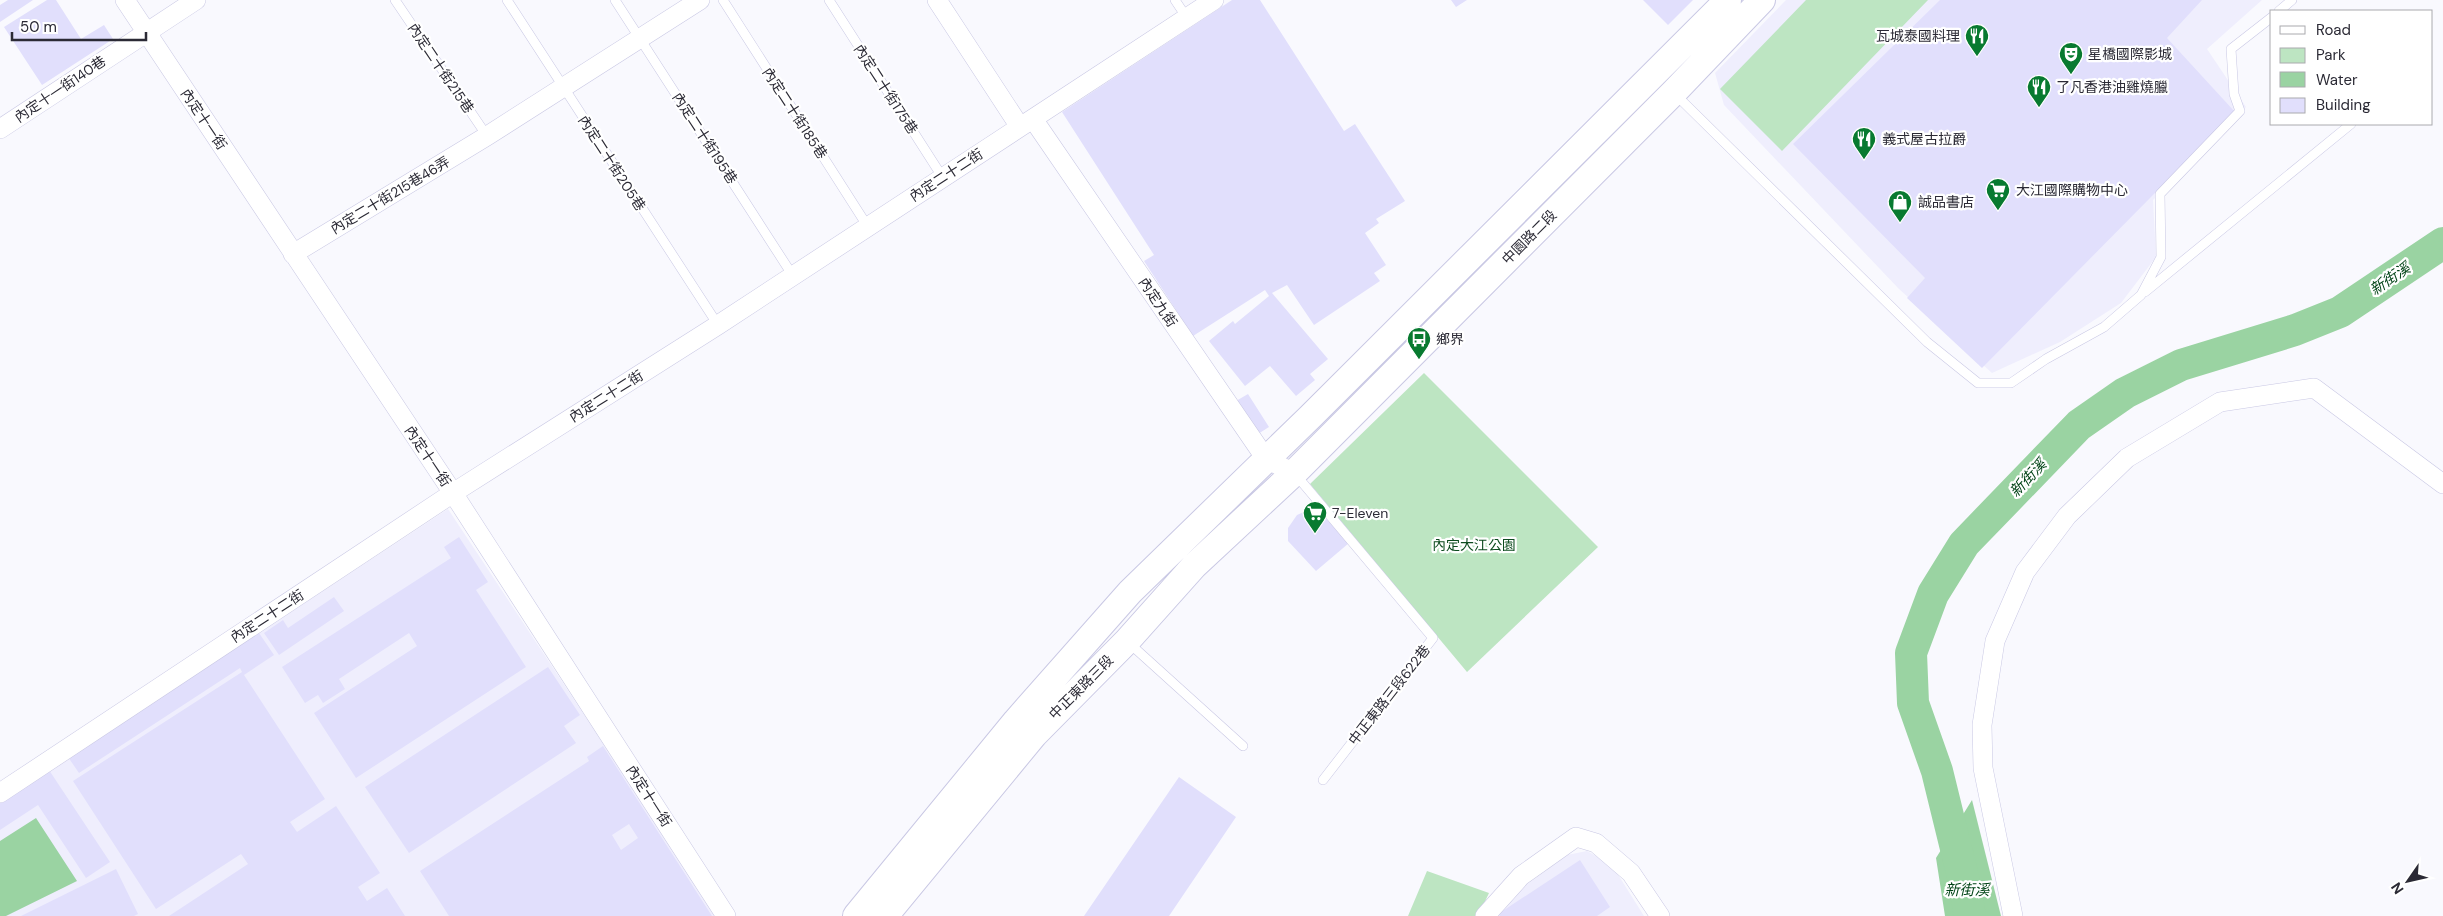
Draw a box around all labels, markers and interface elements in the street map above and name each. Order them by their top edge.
scale bar [12,10,146,42]
legend [2270,10,2433,125]
text: 50 m [20,17,57,37]
street label: 內定二十街215巷 [404,19,478,117]
text: Road [2316,20,2351,40]
restaurant icon: 瓦城泰國料理 [1964,23,1990,57]
place label: 瓦城泰國料理 [1876,27,1960,45]
street label: 內定二十街175巷 [850,40,922,138]
theatre icon: 星橋國際影城 [2058,41,2084,75]
place label: 星橋國際影城 [2088,45,2172,63]
text: Park [2316,45,2346,65]
street label: 內定十一街140巷 [11,52,109,126]
street label: 內定二十街185巷 [759,64,831,162]
text: Water [2316,70,2358,90]
restaurant icon: 了凡香港油雞燒臘 [2026,74,2052,108]
place label: 了凡香港油雞燒臘 [2056,78,2168,96]
street label: 內定十一街 [177,85,231,153]
street label: 內定二十街195巷 [669,89,741,187]
text: Building [2316,95,2371,115]
street label: 內定二十街205巷 [574,112,650,214]
restaurant icon: 義式屋古拉爵 [1851,126,1877,160]
place label: 義式屋古拉爵 [1882,130,1966,148]
street label: 內定二十二街 [906,145,986,205]
street label: 內定二十街215巷46弄 [327,152,453,238]
supermarket icon: 大江國際購物中心 [1985,177,2011,211]
place label: 大江國際購物中心 [2016,181,2128,199]
shop icon: 誠品書店 [1887,189,1913,223]
place label: 誠品書店 [1918,193,1974,211]
street label: 中園路二段 [1498,206,1560,268]
water label: 新街溪 [2366,257,2416,300]
street label: 內定九街 [1135,274,1181,330]
bus stop icon: 鄉界 [1406,326,1432,360]
place label: 鄉界 [1436,330,1464,348]
street label: 內定二十二街 [566,366,646,426]
street label: 內定十一街 [401,422,455,490]
water label: 新街溪 [2005,453,2052,501]
supermarket icon: 7-Eleven [1302,500,1328,534]
place label: 7-Eleven [1332,504,1388,522]
park label: 內定大江公園 [1432,536,1516,554]
street label: 內定二十二街 [227,586,307,646]
street label: 中正東路三段622巷 [1344,641,1434,749]
street label: 中正東路三段 [1045,651,1117,723]
street label: 內定十一街 [622,762,676,830]
north arrow [2383,856,2433,906]
text: N [2387,879,2408,898]
water label: 新街溪 [1944,880,1991,900]

